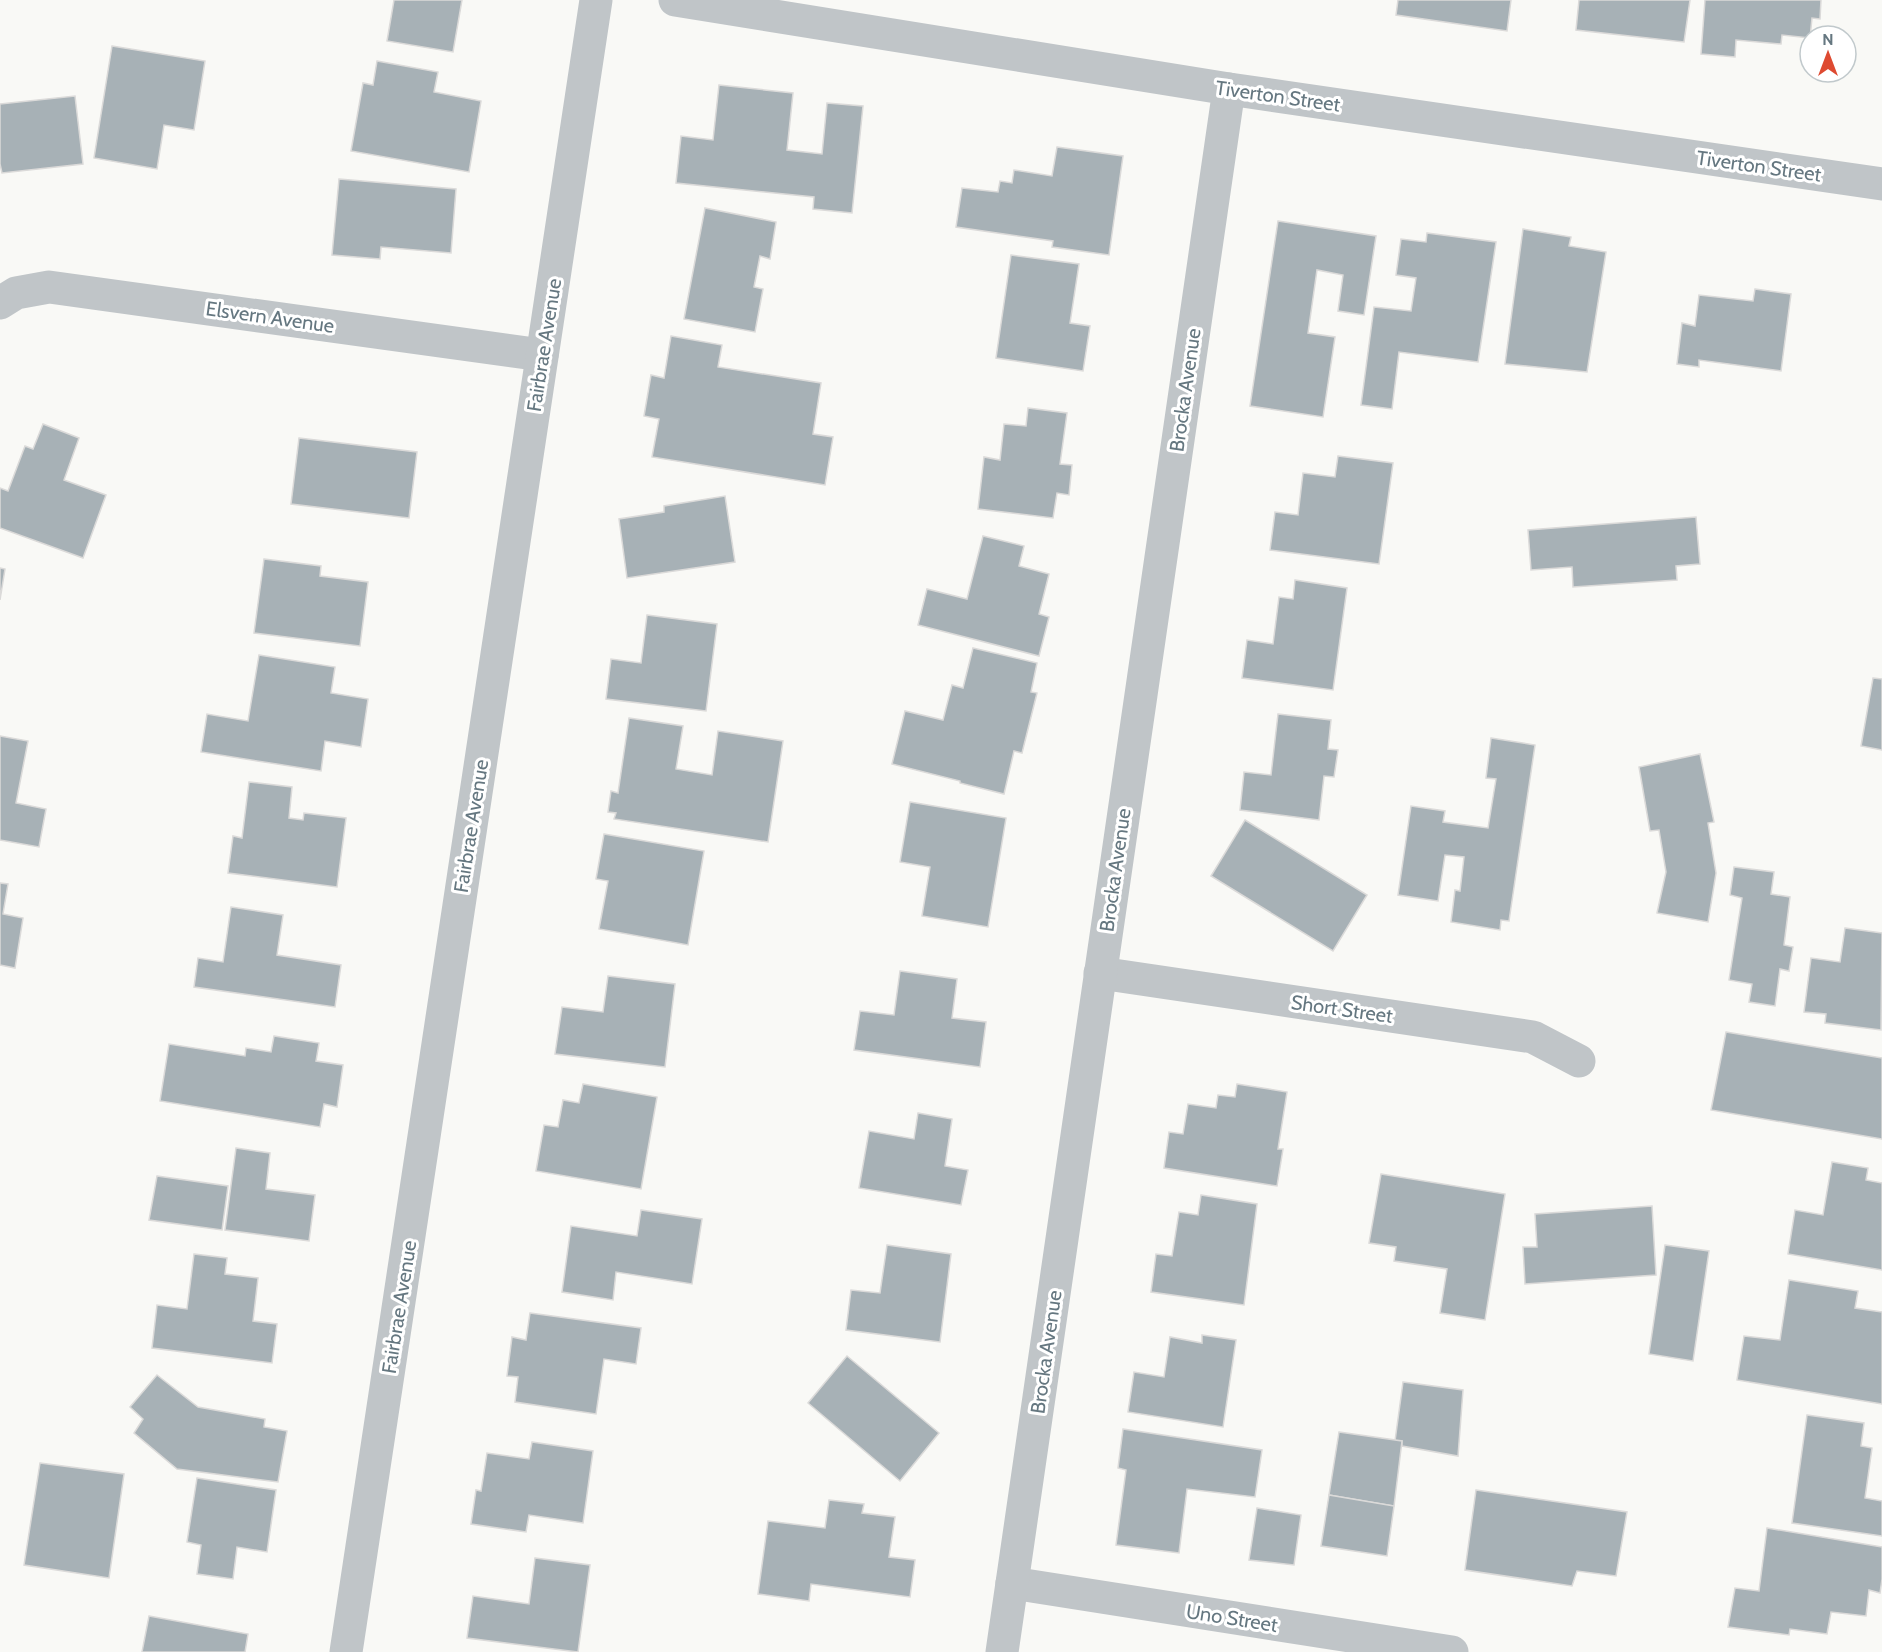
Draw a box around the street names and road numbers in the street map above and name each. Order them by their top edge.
street label: Tiverton Street [1214,75,1342,117]
street label: Tiverton Street [1695,145,1823,187]
street label: Fairbrae Avenue [522,277,566,413]
street label: Elsvern Avenue [204,296,336,338]
street label: Brocka Avenue [1164,327,1206,453]
street label: Fairbrae Avenue [449,758,493,894]
street label: Brocka Avenue [1094,807,1136,933]
street label: Short Street [1290,990,1395,1028]
street label: Fairbrae Avenue [377,1239,421,1375]
street label: Brocka Avenue [1025,1289,1067,1415]
street label: Uno Street [1185,1599,1280,1637]

